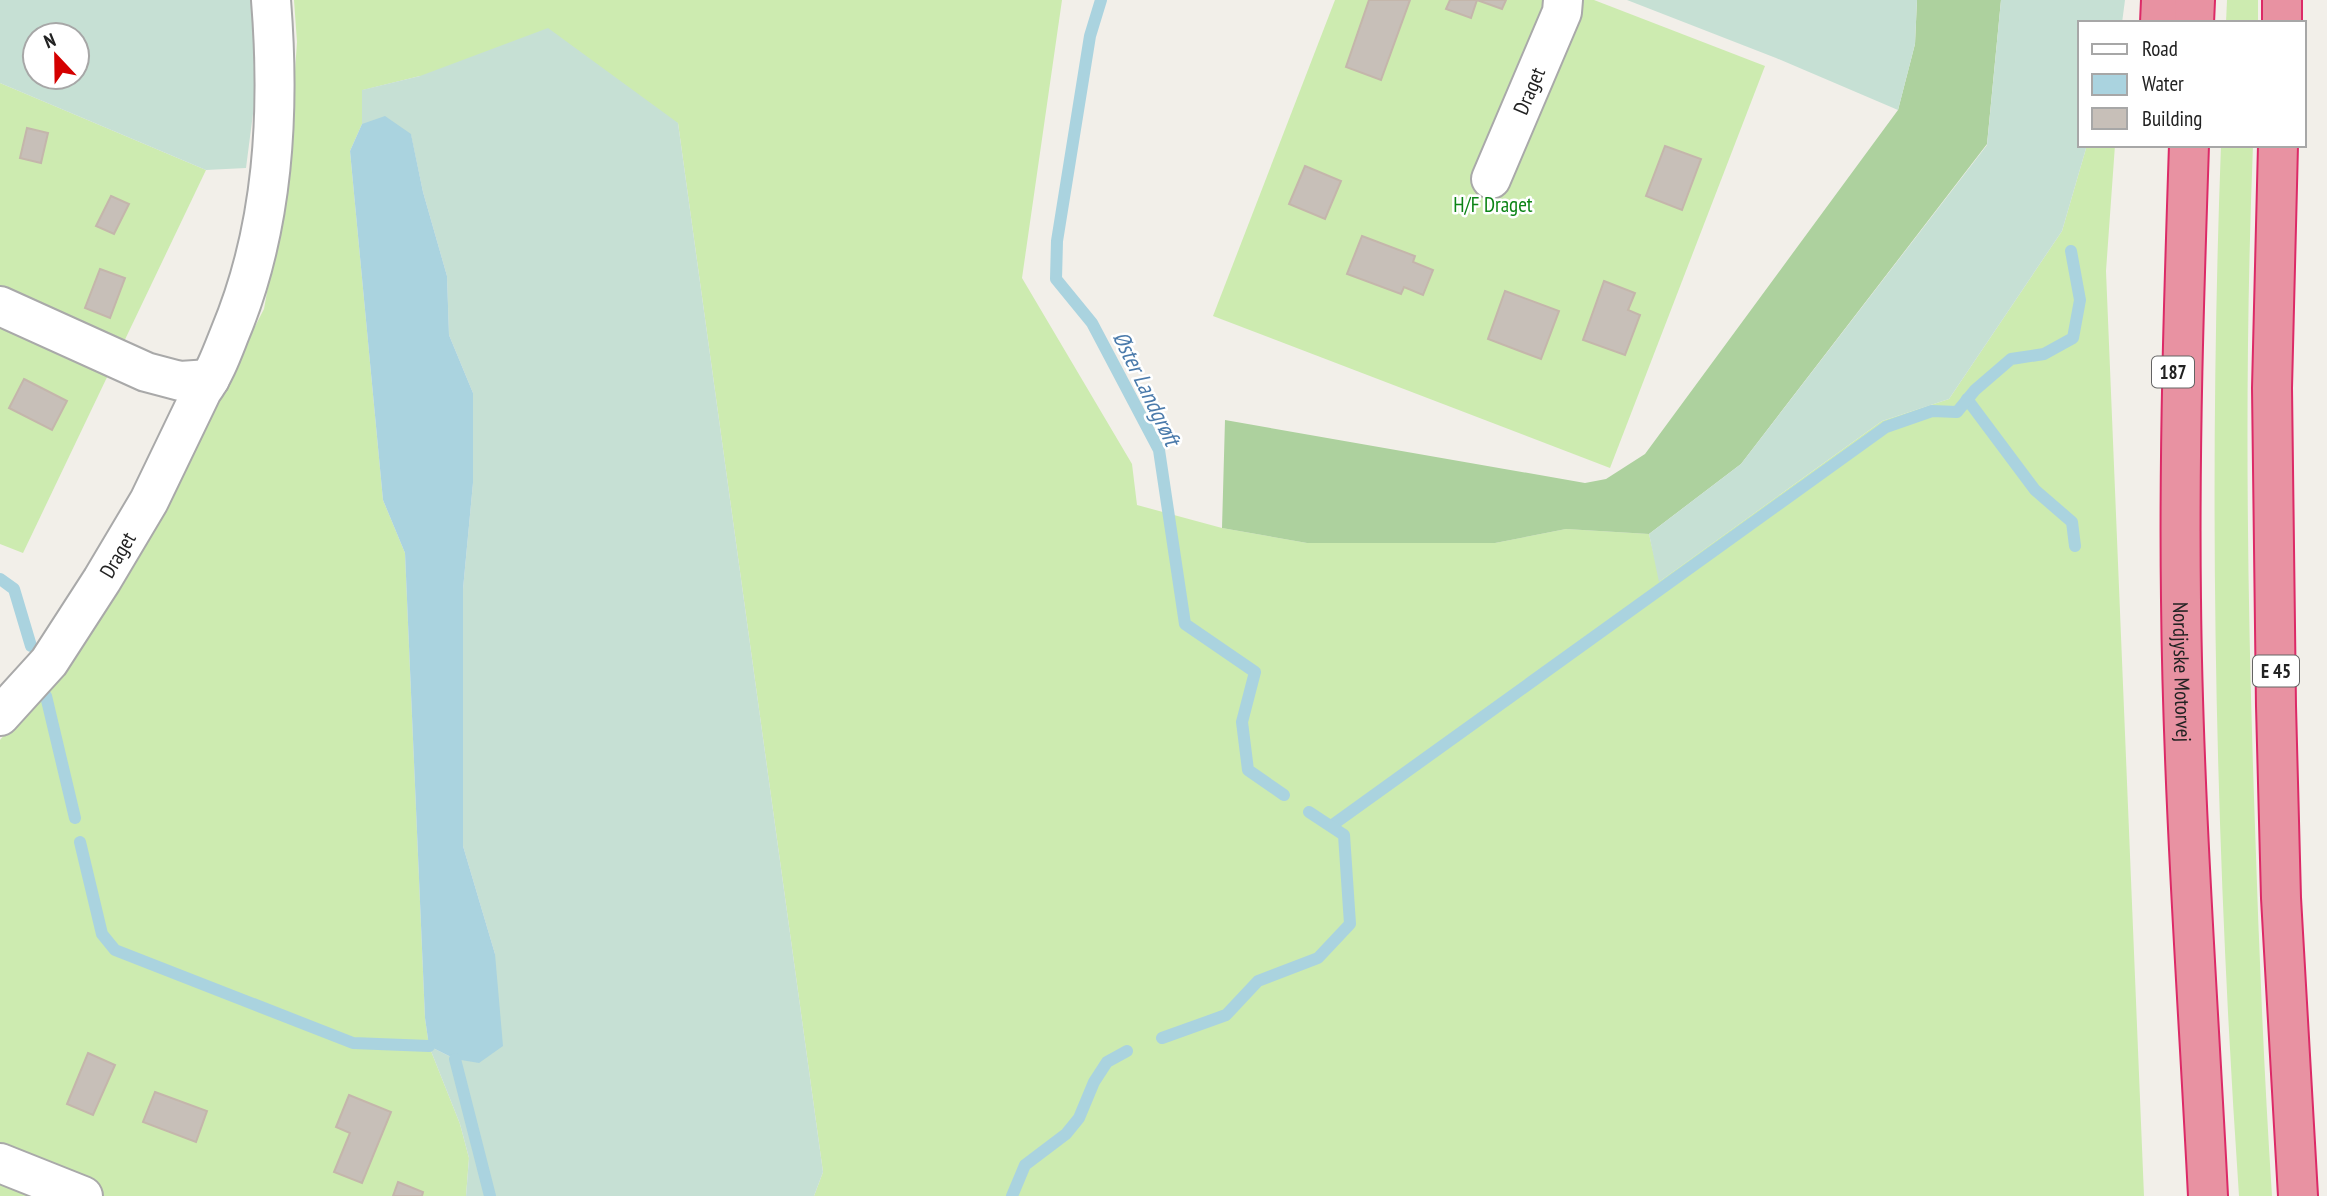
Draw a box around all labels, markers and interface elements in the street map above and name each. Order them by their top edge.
north arrow [21,21,91,91]
legend [2078,21,2306,147]
text: N [40,27,59,53]
text: Road [2142,35,2178,62]
street label: Draget [1507,63,1551,118]
text: Water [2142,70,2184,97]
text: Building [2142,105,2202,132]
park label: H/F Draget [1453,191,1533,218]
water label: Øster Landgrøft [1107,326,1188,452]
road number: 187 [2152,356,2194,388]
street label: Draget [93,527,141,583]
street label: Nordjyske Motorvej [2168,602,2198,742]
road number: E 45 [2253,656,2299,686]

